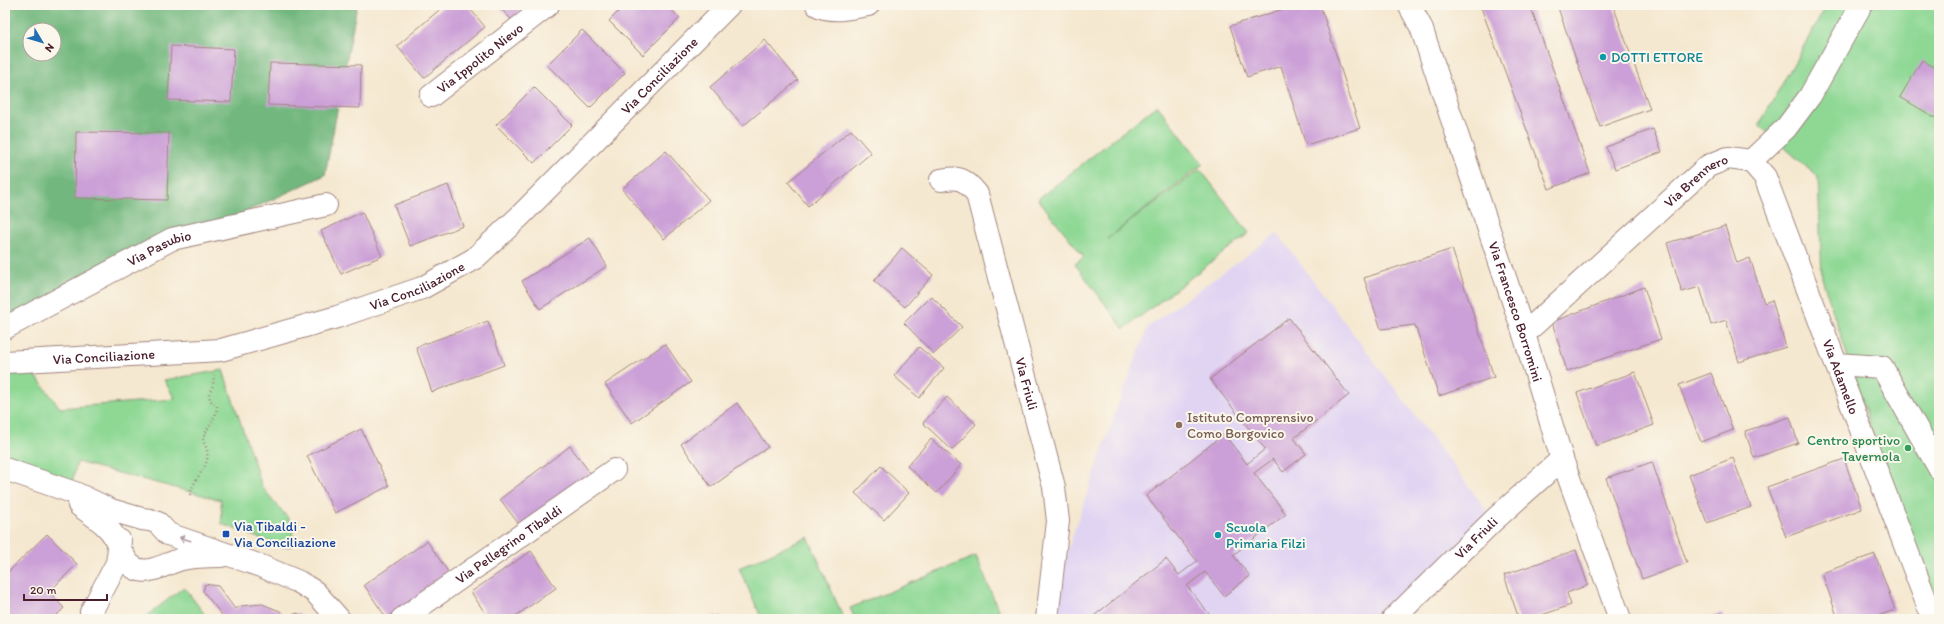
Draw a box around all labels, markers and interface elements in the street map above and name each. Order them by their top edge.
street label: Via Ippolito Nievo [434,19,527,97]
north arrow [22,22,62,62]
street label: Via Conciliazione [618,33,702,118]
text: N [42,41,57,55]
place label: DOTTI ETTORE [1611,49,1703,66]
marker: DOTTI ETTORE [1598,52,1608,62]
street label: Via Brennero [1660,151,1731,211]
street label: Via Pasubio [124,227,193,270]
street label: Via Francesco Borromini [1485,239,1546,384]
street label: Via Conciliazione [368,258,468,314]
street label: Via Adamello [1819,337,1862,417]
street label: Via Conciliazione [52,346,156,368]
street label: Via Friuli [1011,356,1041,412]
place label: Istituto Comprensivo Como Borgovico [1187,409,1314,442]
marker: Istituto Comprensivo Como Borgovico [1174,420,1184,430]
place label: Centro sportivo Tavernola [1807,432,1901,465]
marker: Centro sportivo Tavernola [1903,443,1913,453]
street label: Via Pellegrino Tibaldi [452,501,565,588]
street label: Via Friuli [1451,513,1501,563]
place label: Via Tibaldi - Via Conciliazione [234,518,336,551]
place label: Scuola Primaria Filzi [1226,519,1306,552]
marker: Via Tibaldi - Via Conciliazione [221,529,231,539]
marker: Scuola Primaria Filzi [1213,530,1223,540]
one-way arrow [179,534,191,542]
scale bar [24,576,107,602]
text: 20 m [30,583,57,597]

